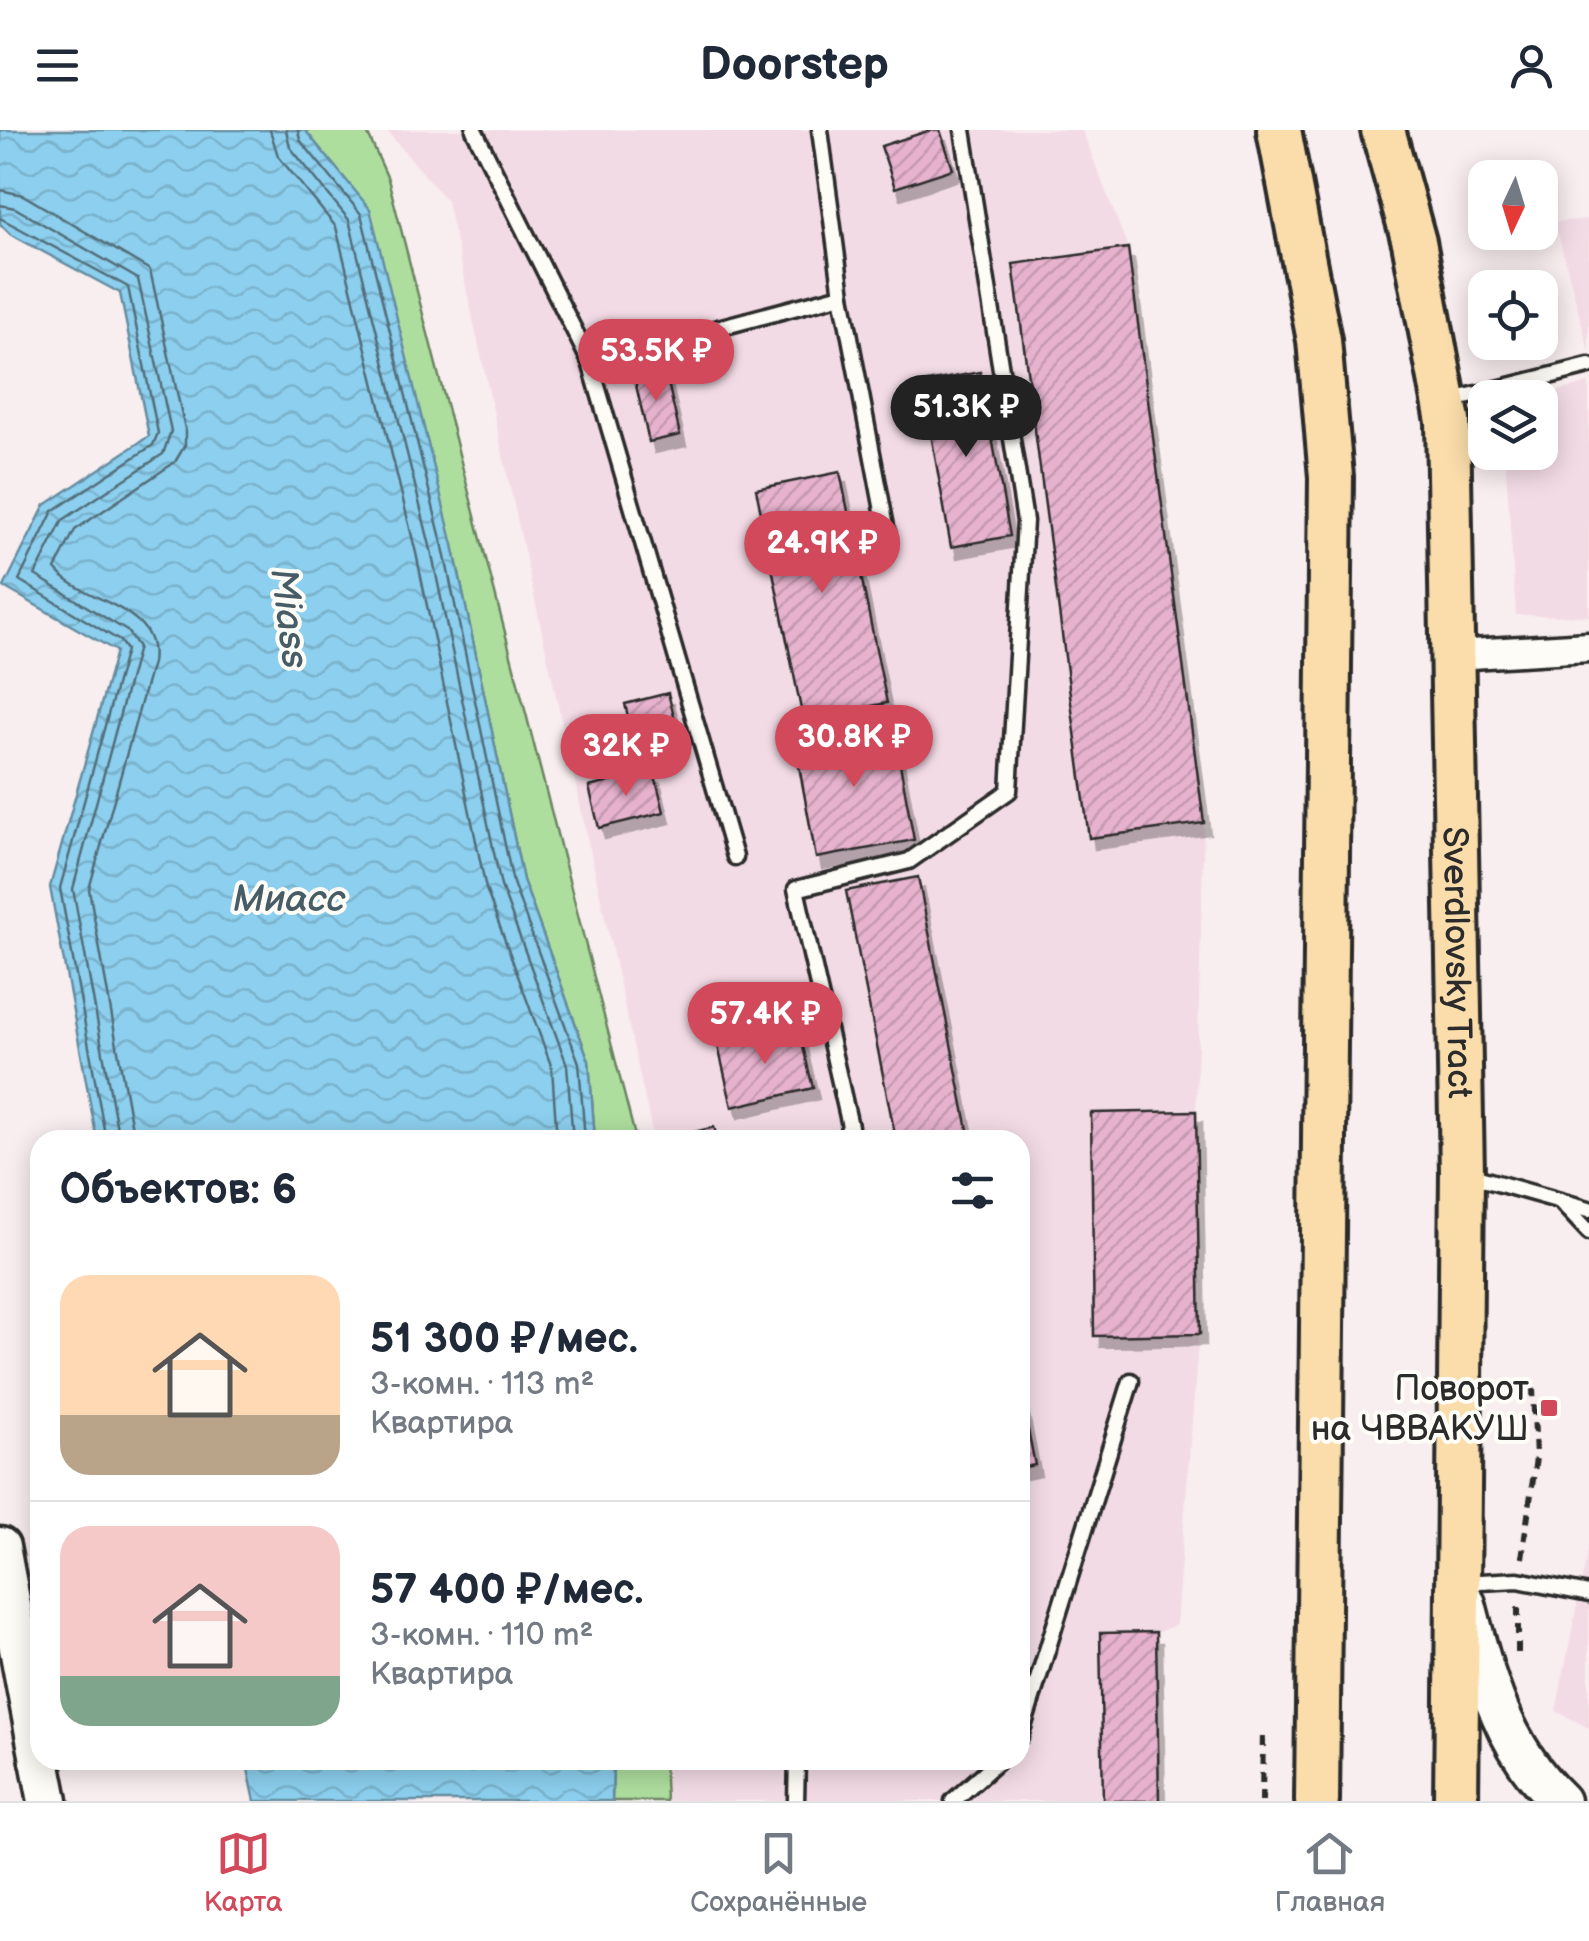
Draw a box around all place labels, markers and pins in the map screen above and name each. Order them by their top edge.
pin: 53.5K ₽ [564,319,748,404]
pin: 51.3K ₽ [874,375,1058,460]
pin: 24.9K ₽ [730,511,914,596]
pin: 30.8K ₽ [762,705,946,790]
pin: 32K ₽ [556,714,696,799]
pin: 57.4K ₽ [673,982,857,1067]
place label: Поворот на ЧВВАКУШ [1311,1368,1529,1451]
marker: Поворот на ЧВВАКУШ [1538,1397,1560,1419]

